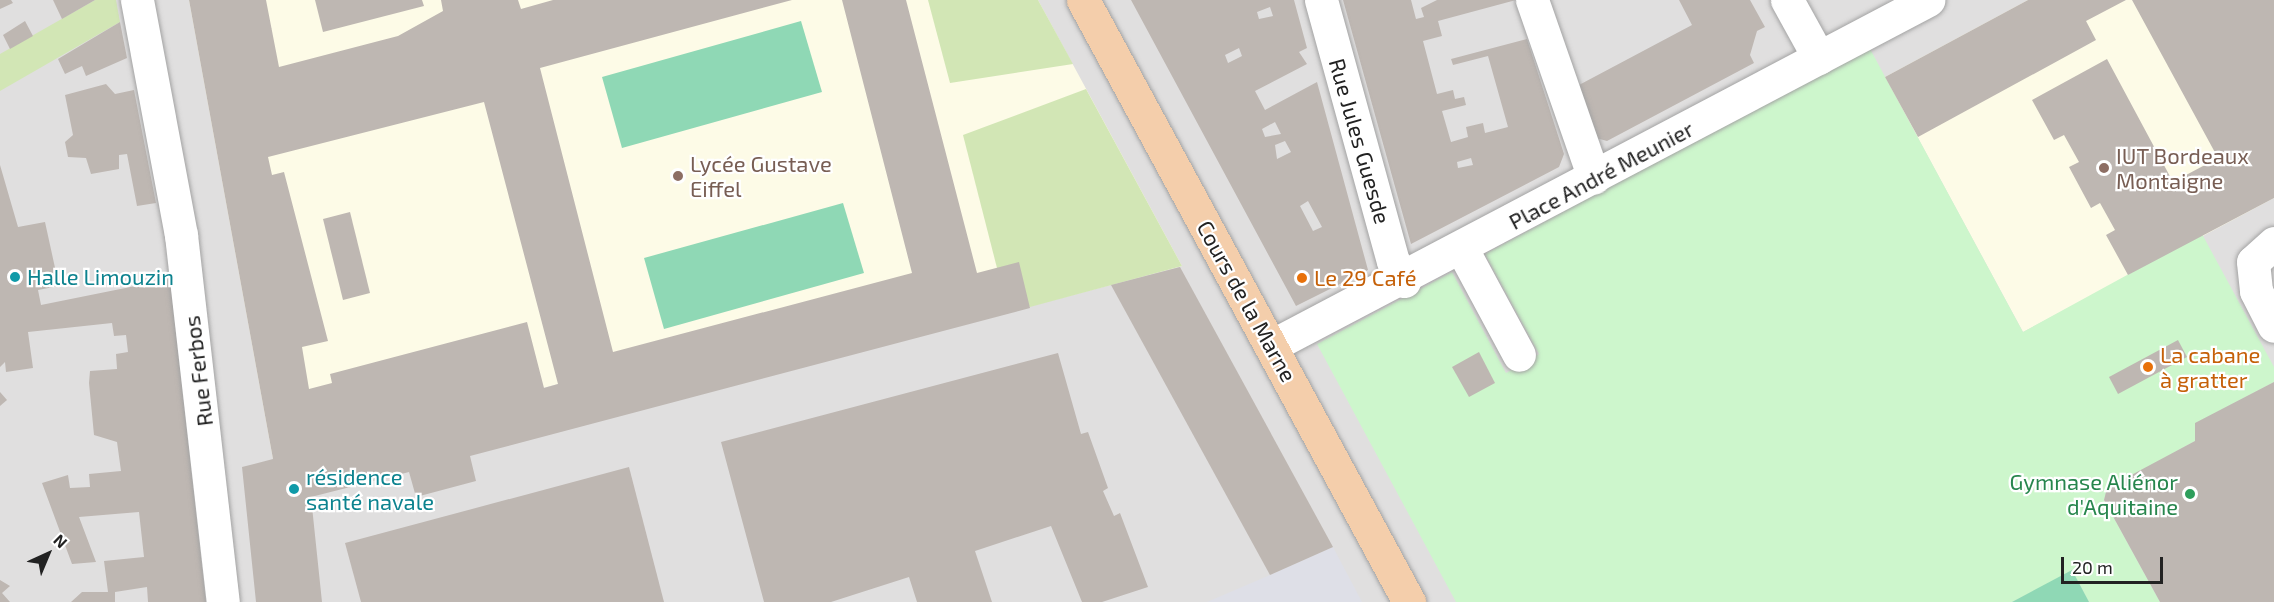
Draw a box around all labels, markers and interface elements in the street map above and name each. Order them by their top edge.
street label: Rue Jules Guesde [1324,55,1396,227]
street label: Place André Meunier [1504,115,1698,235]
place label: IUT Bordeaux Montaigne [2116,142,2249,194]
place label: Lycée Gustave Eiffel [690,150,832,202]
marker: IUT Bordeaux Montaigne [2097,161,2111,175]
marker: Lycée Gustave Eiffel [671,169,685,183]
street label: Cours de la Marne [1192,216,1302,386]
place label: Halle Limouzin [27,264,174,290]
place label: Le 29 Café [1314,265,1416,291]
marker: Halle Limouzin [8,270,22,284]
marker: Le 29 Café [1295,271,1309,285]
street label: Rue Ferbos [178,314,218,428]
place label: La cabane à gratter [2160,341,2260,392]
marker: La cabane à gratter [2141,360,2155,374]
place label: résidence santé navale [306,463,434,514]
place label: Gymnase Aliénor d'Aquitaine [2009,468,2178,520]
marker: résidence santé navale [287,482,301,496]
marker: Gymnase Aliénor d'Aquitaine [2183,487,2197,501]
north arrow [18,524,78,584]
text: N [50,530,72,552]
scale bar [2064,545,2166,583]
text: 20 m [2072,556,2113,578]

